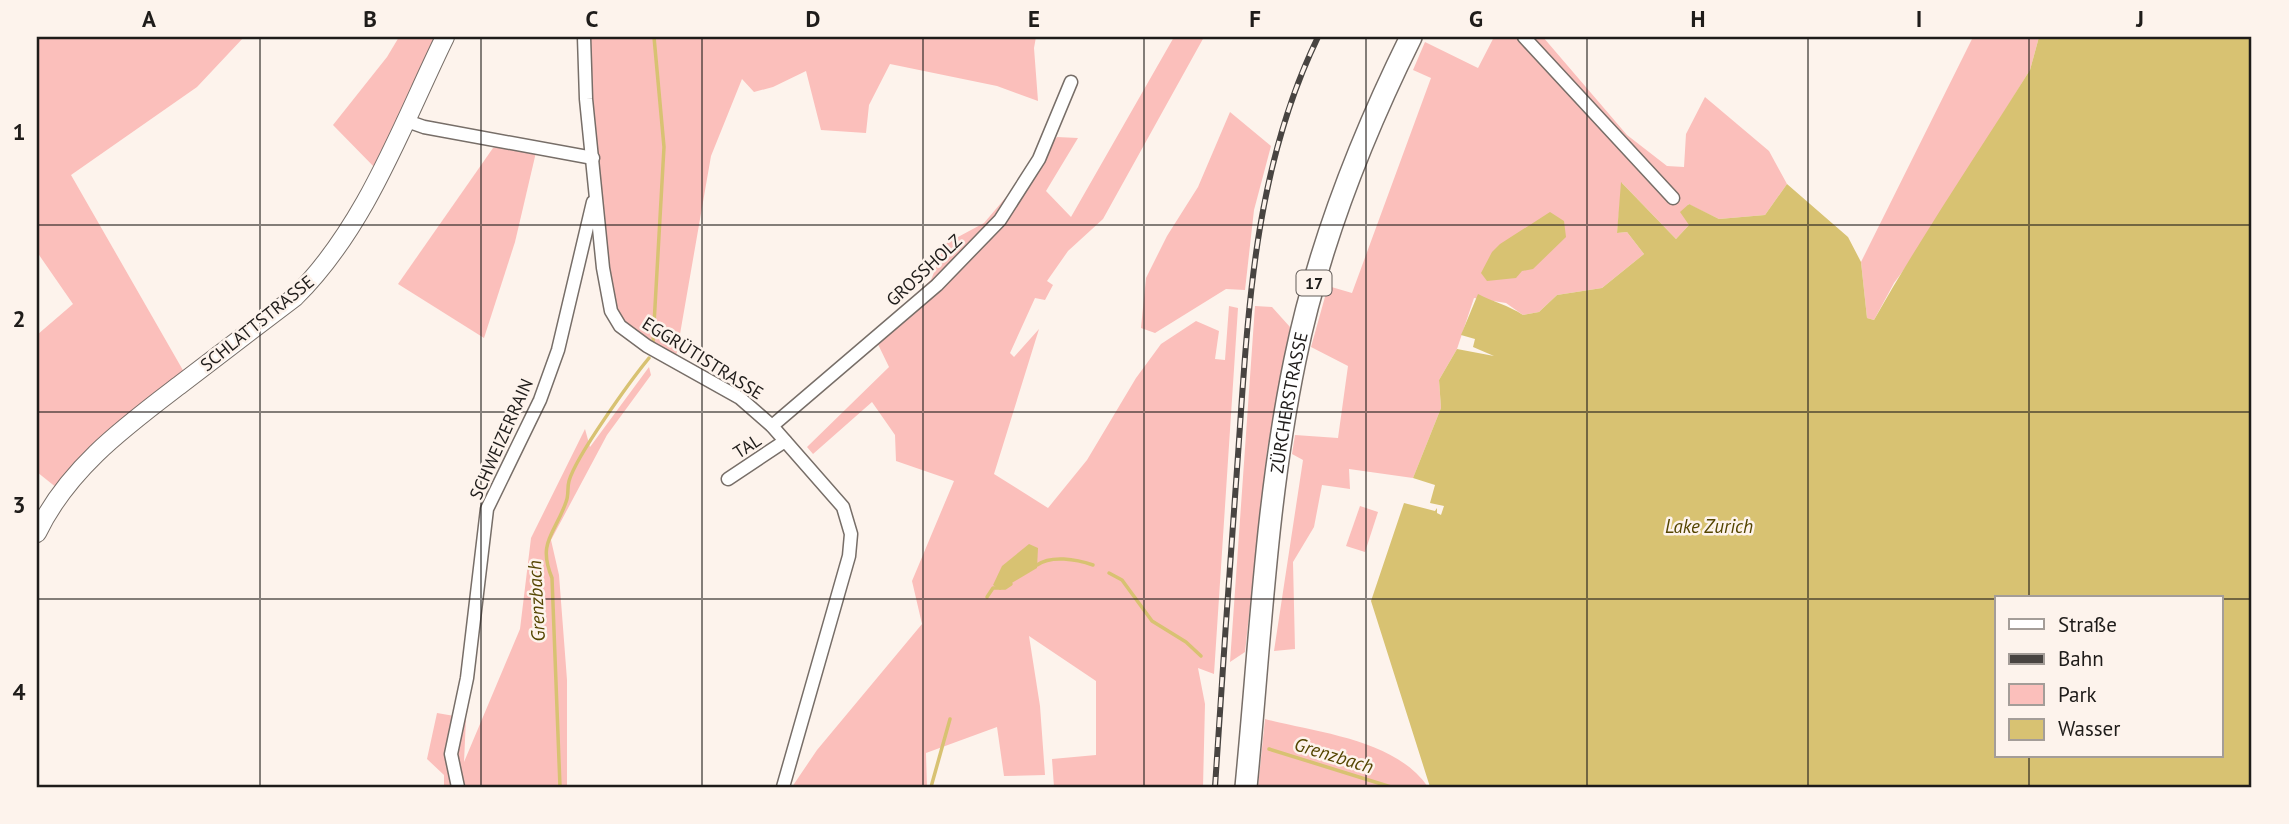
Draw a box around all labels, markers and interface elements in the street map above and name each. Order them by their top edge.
text: A [142,4,156,33]
text: B [363,4,377,33]
text: C [586,4,599,33]
text: D [806,4,820,33]
text: E [1028,4,1040,33]
text: F [1249,4,1261,33]
text: G [1469,4,1483,33]
text: H [1691,4,1705,33]
text: I [1916,4,1922,33]
text: J [2135,4,2144,33]
text: 1 [12,117,26,146]
street label: GROSSHOLZ [881,229,967,311]
street label: SCHLATTSTRASSE [195,270,319,376]
road number: 17 [1296,270,1332,296]
text: 2 [12,304,26,333]
street label: EGGRÜTISTRASSE [638,312,768,404]
street label: ZÜRCHERSTRASSE [1265,329,1312,475]
street label: SCHWEIZERRAIN [464,375,538,503]
street label: TAL [729,429,765,463]
text: 3 [12,490,26,519]
water label: Lake Zurich [1665,514,1753,538]
water label: Grenzbach [522,560,550,642]
legend [1995,596,2222,758]
text: Straße [2058,611,2117,638]
text: Bahn [2058,645,2104,672]
text: 4 [12,677,26,706]
text: Park [2058,681,2097,708]
text: Wasser [2058,715,2120,742]
water label: Grenzbach [1292,732,1376,778]

